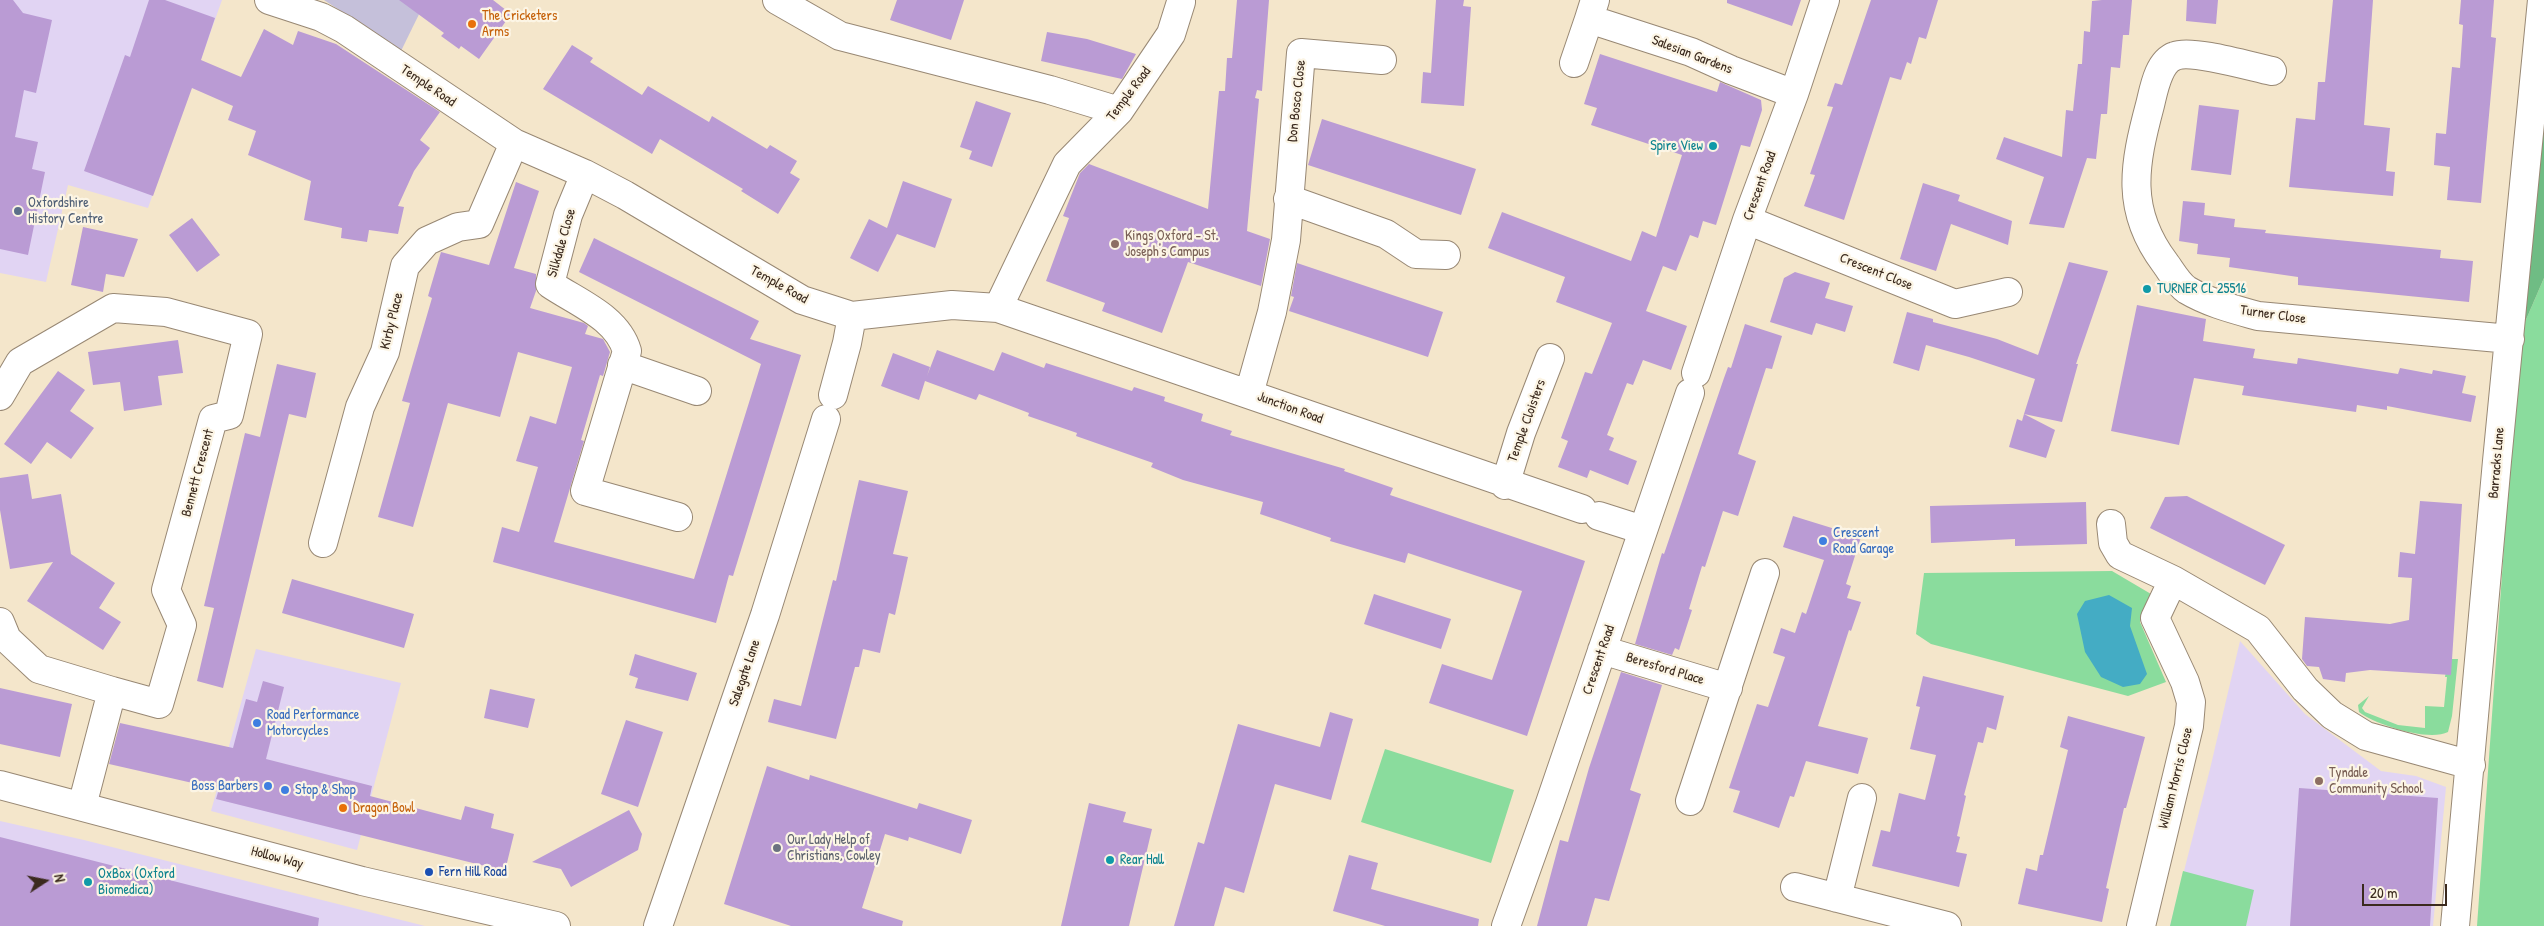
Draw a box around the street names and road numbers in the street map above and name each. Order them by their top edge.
street label: Salesian Gardens [1649,32,1735,78]
street label: Don Bosco Close [1284,59,1310,143]
street label: Temple Road [397,61,459,111]
street label: Temple Road [1103,64,1155,124]
street label: Crescent Road [1740,149,1780,223]
street label: Silkdale Close [544,207,580,279]
street label: Crescent Close [1837,250,1915,294]
street label: Temple Road [747,262,811,308]
street label: Kirby Place [377,291,407,351]
street label: Turner Close [2239,302,2307,328]
street label: Temple Cloisters [1504,377,1550,465]
street label: Junction Road [1255,388,1325,428]
street label: Bennett Crescent [178,427,218,519]
street label: Barracks Lane [2486,427,2508,499]
street label: Crescent Road [1579,623,1619,697]
street label: Salegate Lane [726,638,764,708]
street label: Beresford Place [1624,649,1706,689]
street label: William Morris Close [2155,726,2197,830]
street label: Hollow Way [249,843,305,873]

